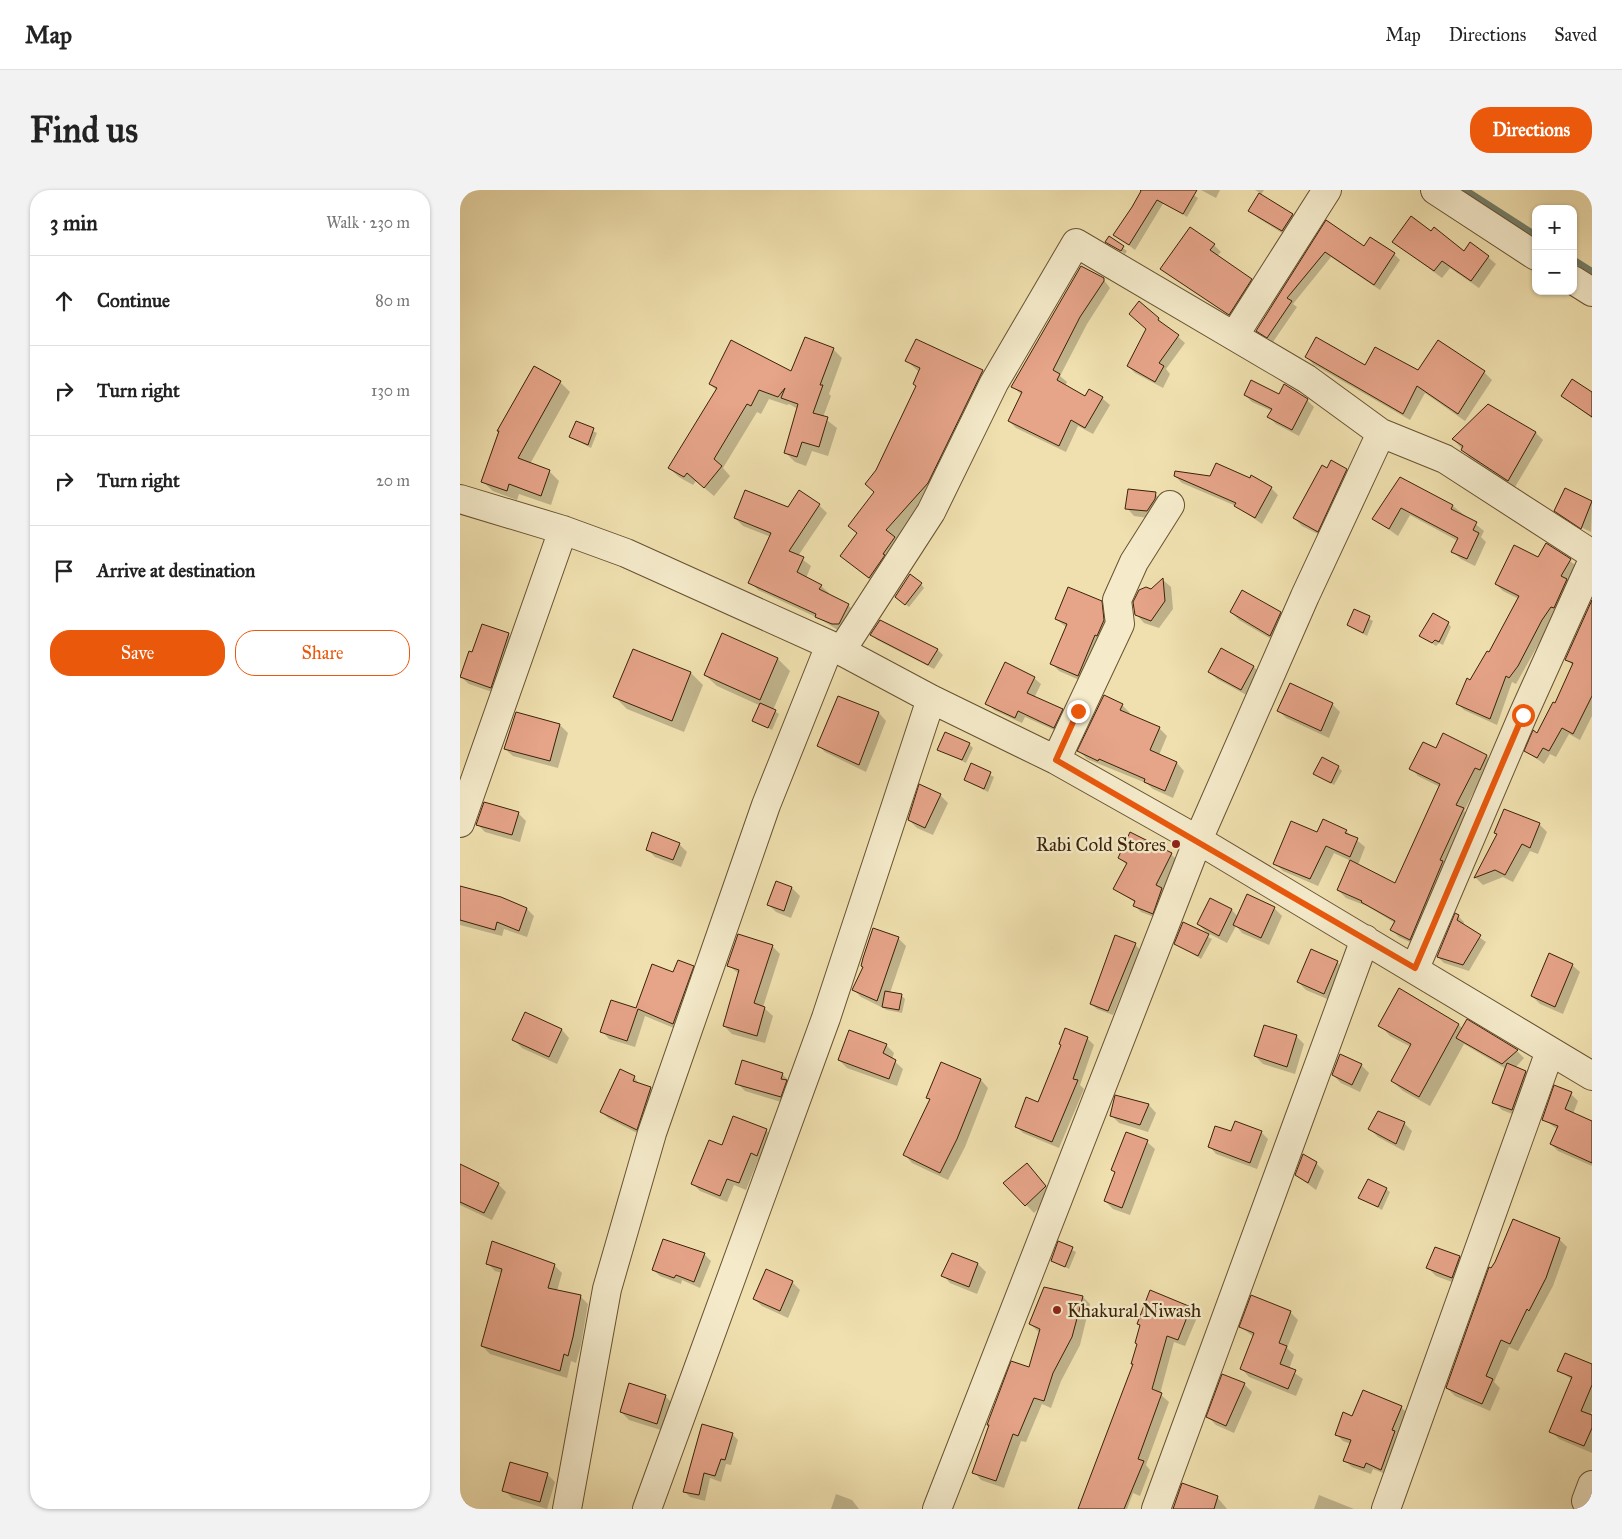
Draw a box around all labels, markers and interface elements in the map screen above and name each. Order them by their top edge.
text: Map [25,20,72,50]
text: Map [1385,24,1421,46]
text: Directions [1449,24,1526,46]
text: Saved [1554,24,1597,46]
button: Directions [1470,107,1592,153]
text: Find us [30,109,138,152]
map controls [1532,205,1577,295]
button: + [1532,205,1577,250]
text: 3 min [50,210,98,236]
text: Walk · 230 m [326,213,410,232]
button: − [1532,250,1577,295]
icon: ahead [50,287,78,315]
text: Continue [97,289,170,312]
text: 80 m [375,291,410,310]
icon: right [50,377,78,405]
text: Turn right [97,379,180,402]
text: 130 m [371,381,410,400]
icon: right [50,467,78,495]
text: Turn right [97,469,180,492]
text: 20 m [376,471,410,490]
icon: arrive [50,557,78,585]
text: Arrive at destination [97,559,255,582]
button: Save [50,630,225,676]
button: Share [235,630,410,676]
route end [1067,700,1090,723]
route start [1512,704,1535,727]
place label: Rabi Cold Stores [1036,833,1166,856]
marker: Rabi Cold Stores [1170,838,1182,850]
place label: Khakural Niwash [1067,1299,1202,1322]
marker: Khakural Niwash [1051,1304,1063,1316]

